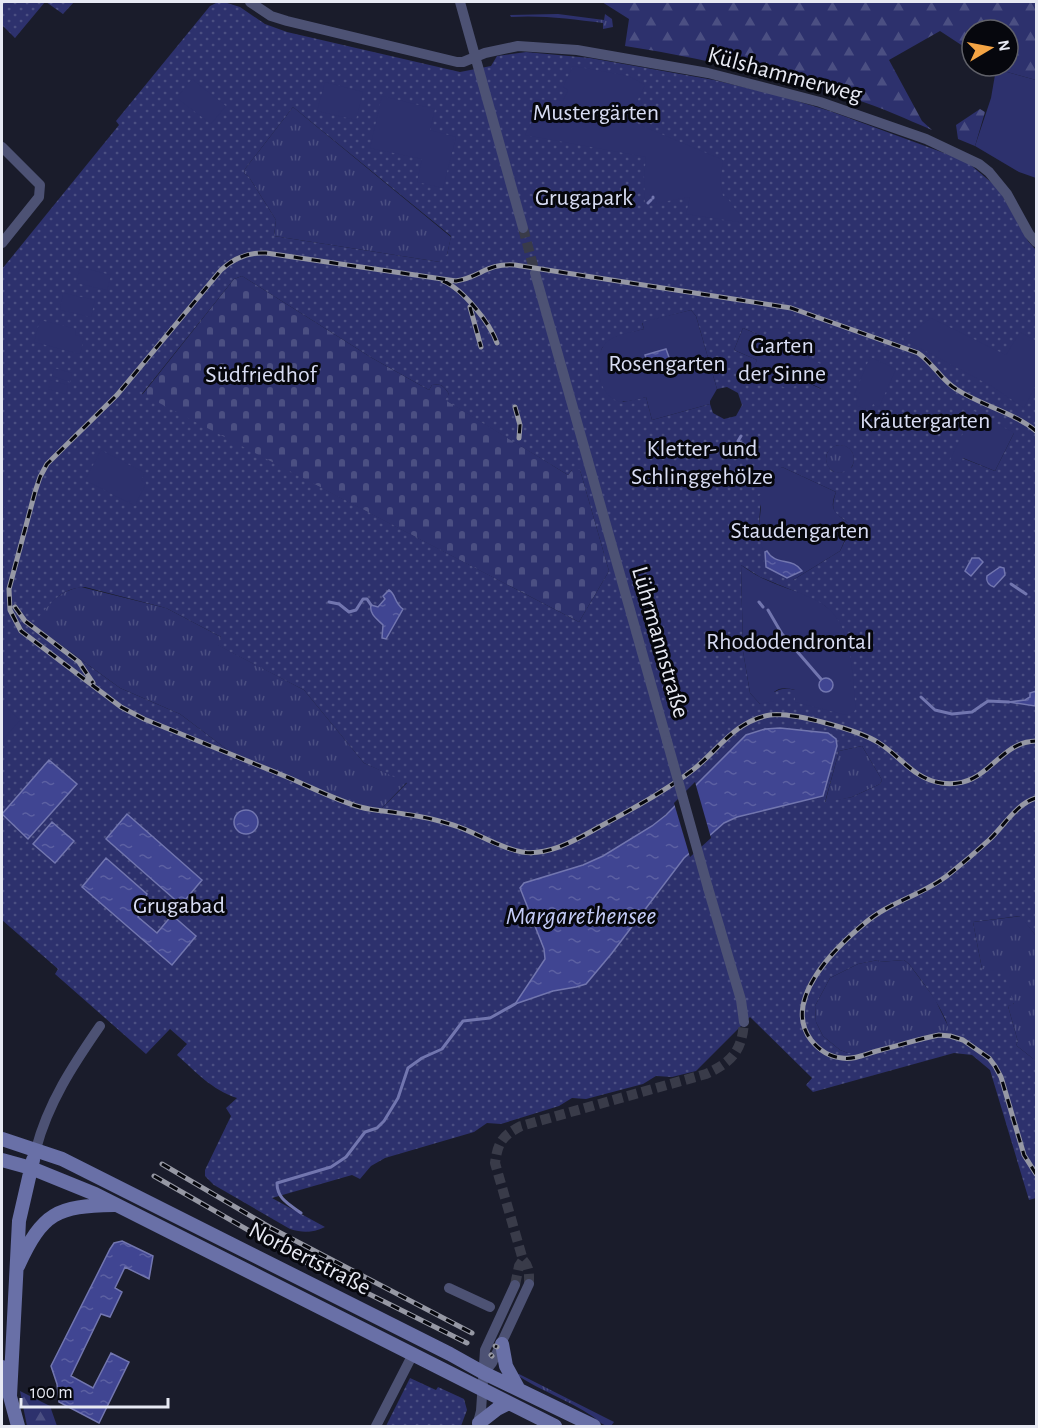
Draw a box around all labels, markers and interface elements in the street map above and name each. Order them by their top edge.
north arrow [960,18,1020,78]
text: N [995,39,1013,52]
street label: Külshammerweg [705,43,865,107]
park label: Mustergärten [533,101,659,125]
park label: Grugapark [535,186,633,210]
park label: Garten der Sinne [738,334,826,386]
park label: Rosengarten [608,352,726,376]
park label: Südfriedhof [205,363,318,387]
park label: Kräutergarten [860,409,990,433]
park label: Kletter- und Schlinggehölze [631,437,773,489]
park label: Staudengarten [731,519,869,543]
street label: Lührmannstraße [627,564,693,721]
park label: Rhododendrontal [706,630,872,654]
park label: Grugabad [133,894,225,918]
water label: Margarethensee [506,903,657,929]
street label: Norbertstraße [245,1218,374,1300]
scale bar [21,1371,168,1409]
text: 100 m [30,1384,73,1402]

